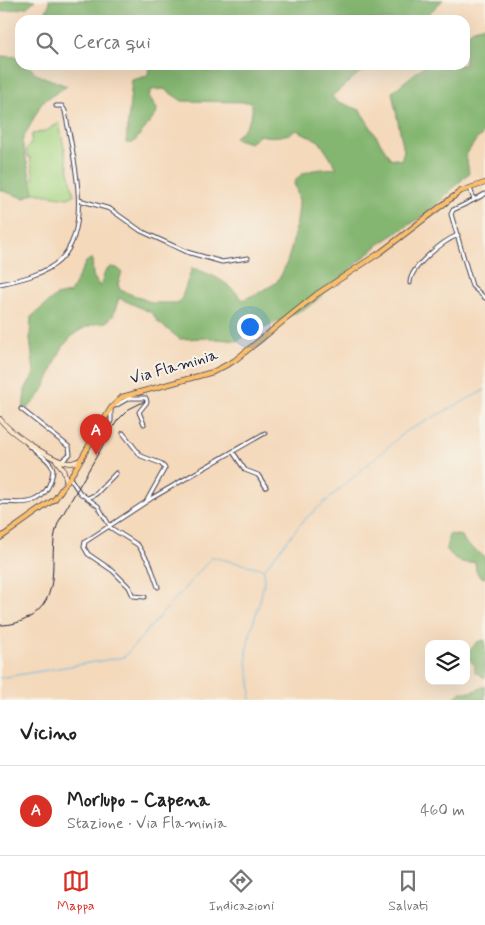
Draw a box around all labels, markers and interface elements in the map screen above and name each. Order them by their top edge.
search box [15,15,470,70]
icon: search [33,29,61,57]
text: Cerca qui [73,30,151,55]
your location [237,314,263,340]
street label: Via Flaminia [128,344,221,390]
pin: A [80,414,112,455]
map controls [425,640,470,685]
button: layers [425,640,470,685]
text: Vicino [20,719,77,747]
text: Morlupo - Capena [67,788,210,813]
text: A [31,800,41,821]
text: 460 m [420,800,465,821]
text: Stazione · Via Flaminia [67,813,227,834]
tab: Mappa [57,867,94,915]
tab: Indicazioni [209,867,274,915]
tab: Salvati [388,867,428,915]

